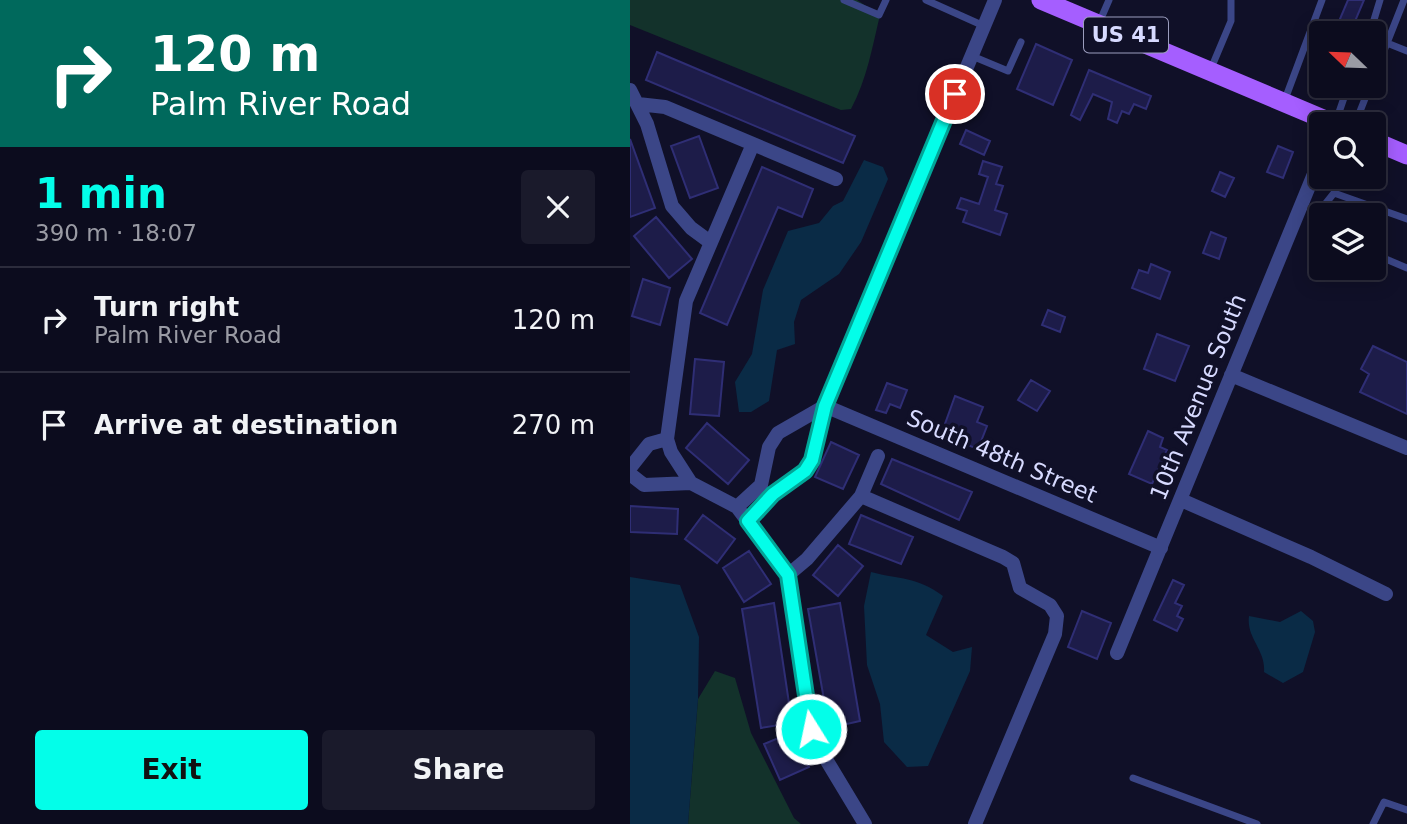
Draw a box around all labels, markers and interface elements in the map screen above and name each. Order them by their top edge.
road number: US 41 [1084,18,1168,52]
north arrow [1309,21,1386,98]
map controls [1309,21,1386,280]
text: 120 m [150,26,320,83]
icon: right [35,28,126,119]
pin [925,64,985,124]
icon: arrive [936,75,974,113]
text: Palm River Road [150,85,411,123]
button: search [1309,112,1386,189]
text: 1 min [35,169,167,218]
button: close [521,170,595,244]
button: layers [1309,203,1386,280]
text: 390 m · 18:07 [35,220,197,246]
street label: 10th Avenue South [1145,290,1251,504]
text: Turn right [94,292,239,322]
icon: right [35,301,73,339]
text: 120 m [512,305,595,335]
text: Palm River Road [94,322,282,348]
street label: South 48th Street [903,404,1101,508]
icon: arrive [35,406,73,444]
text: Arrive at destination [94,410,398,440]
text: 270 m [512,410,595,440]
position arrow [774,692,848,766]
button: Exit [35,730,308,810]
button: Share [322,730,595,810]

